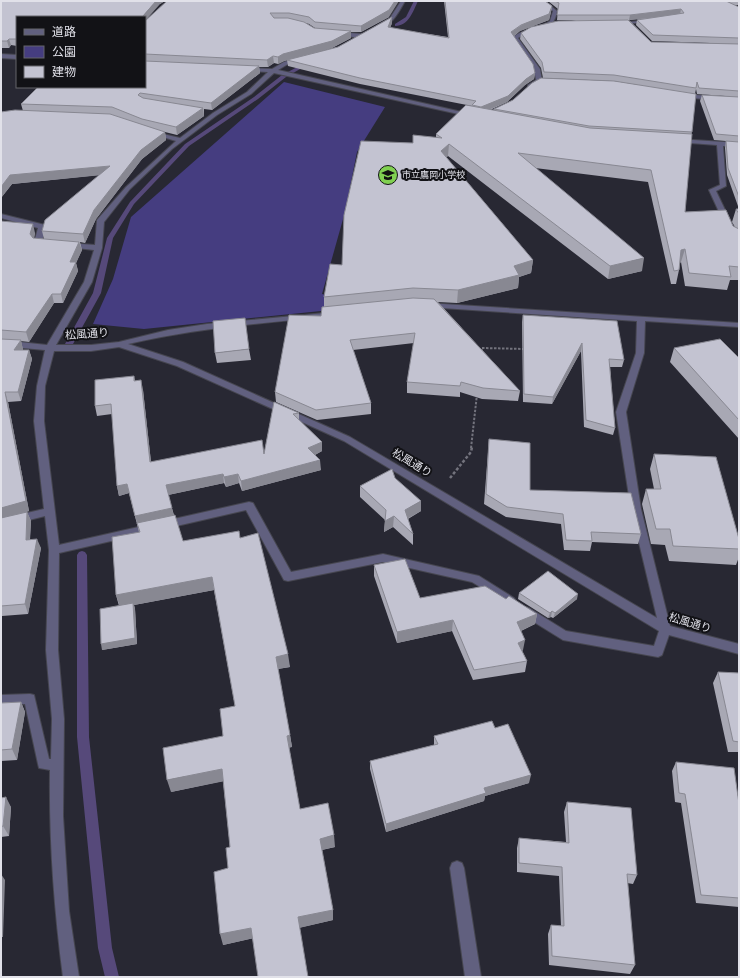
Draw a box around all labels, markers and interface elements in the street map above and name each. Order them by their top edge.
legend [16,16,146,88]
text: 道路 [52,25,76,39]
text: 公園 [52,45,76,59]
text: 建物 [52,65,76,79]
school or university icon: 市立鷹岡小学校 [377,164,399,186]
place label: 市立鷹岡小学校 [402,170,465,180]
street label: 松風通り [65,326,109,342]
street label: 松風通り [390,446,434,480]
street label: 松風通り [667,610,713,636]

